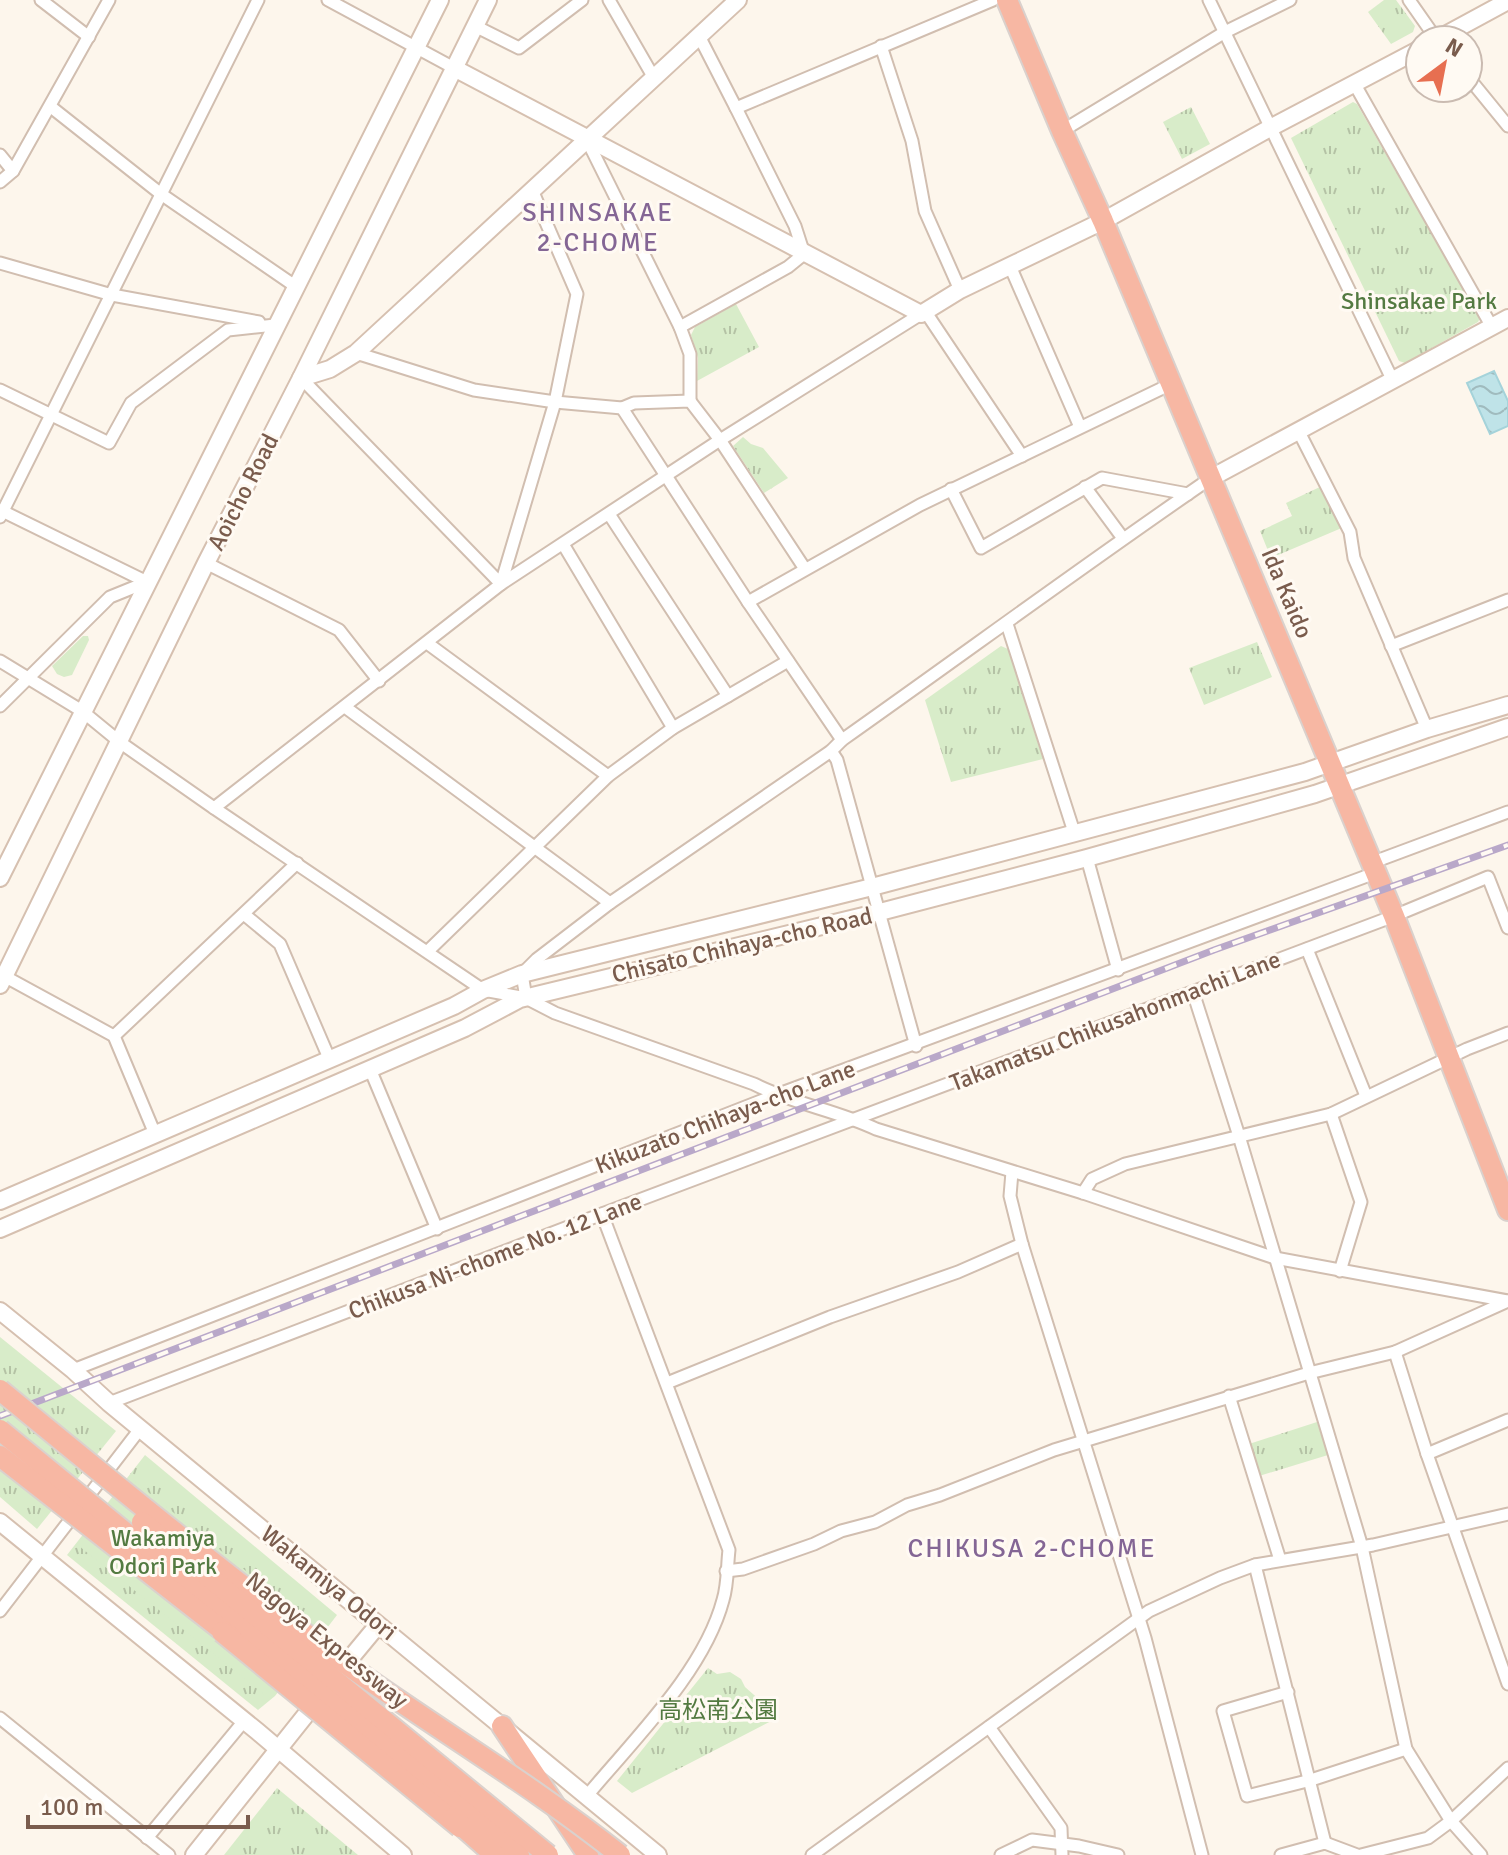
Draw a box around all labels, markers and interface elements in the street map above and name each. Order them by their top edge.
north arrow [1404,24,1484,104]
text: N [1441,32,1468,63]
district label: SHINSAKAE 2-CHOME [522,197,674,259]
park label: Shinsakae Park [1341,286,1497,316]
street label: Aoicho Road [201,429,285,555]
street label: Ida Kaido [1255,543,1319,643]
street label: Chisato Chihaya-cho Road [609,900,875,990]
street label: Takamatsu Chikusahonmachi Lane [945,944,1285,1098]
street label: Kikuzato Chihaya-cho Lane [591,1053,859,1181]
street label: Chikusa Ni-chome No. 12 Lane [344,1186,646,1326]
street label: Wakamiya Odori [255,1519,403,1647]
park label: Wakamiya Odori Park [109,1523,217,1581]
district label: CHIKUSA 2-CHOME [908,1533,1156,1565]
street label: Nagoya Expressway [240,1565,414,1715]
park label: 高松南公園 [658,1695,778,1725]
scale bar [28,1779,248,1829]
text: 100 m [40,1792,103,1822]

